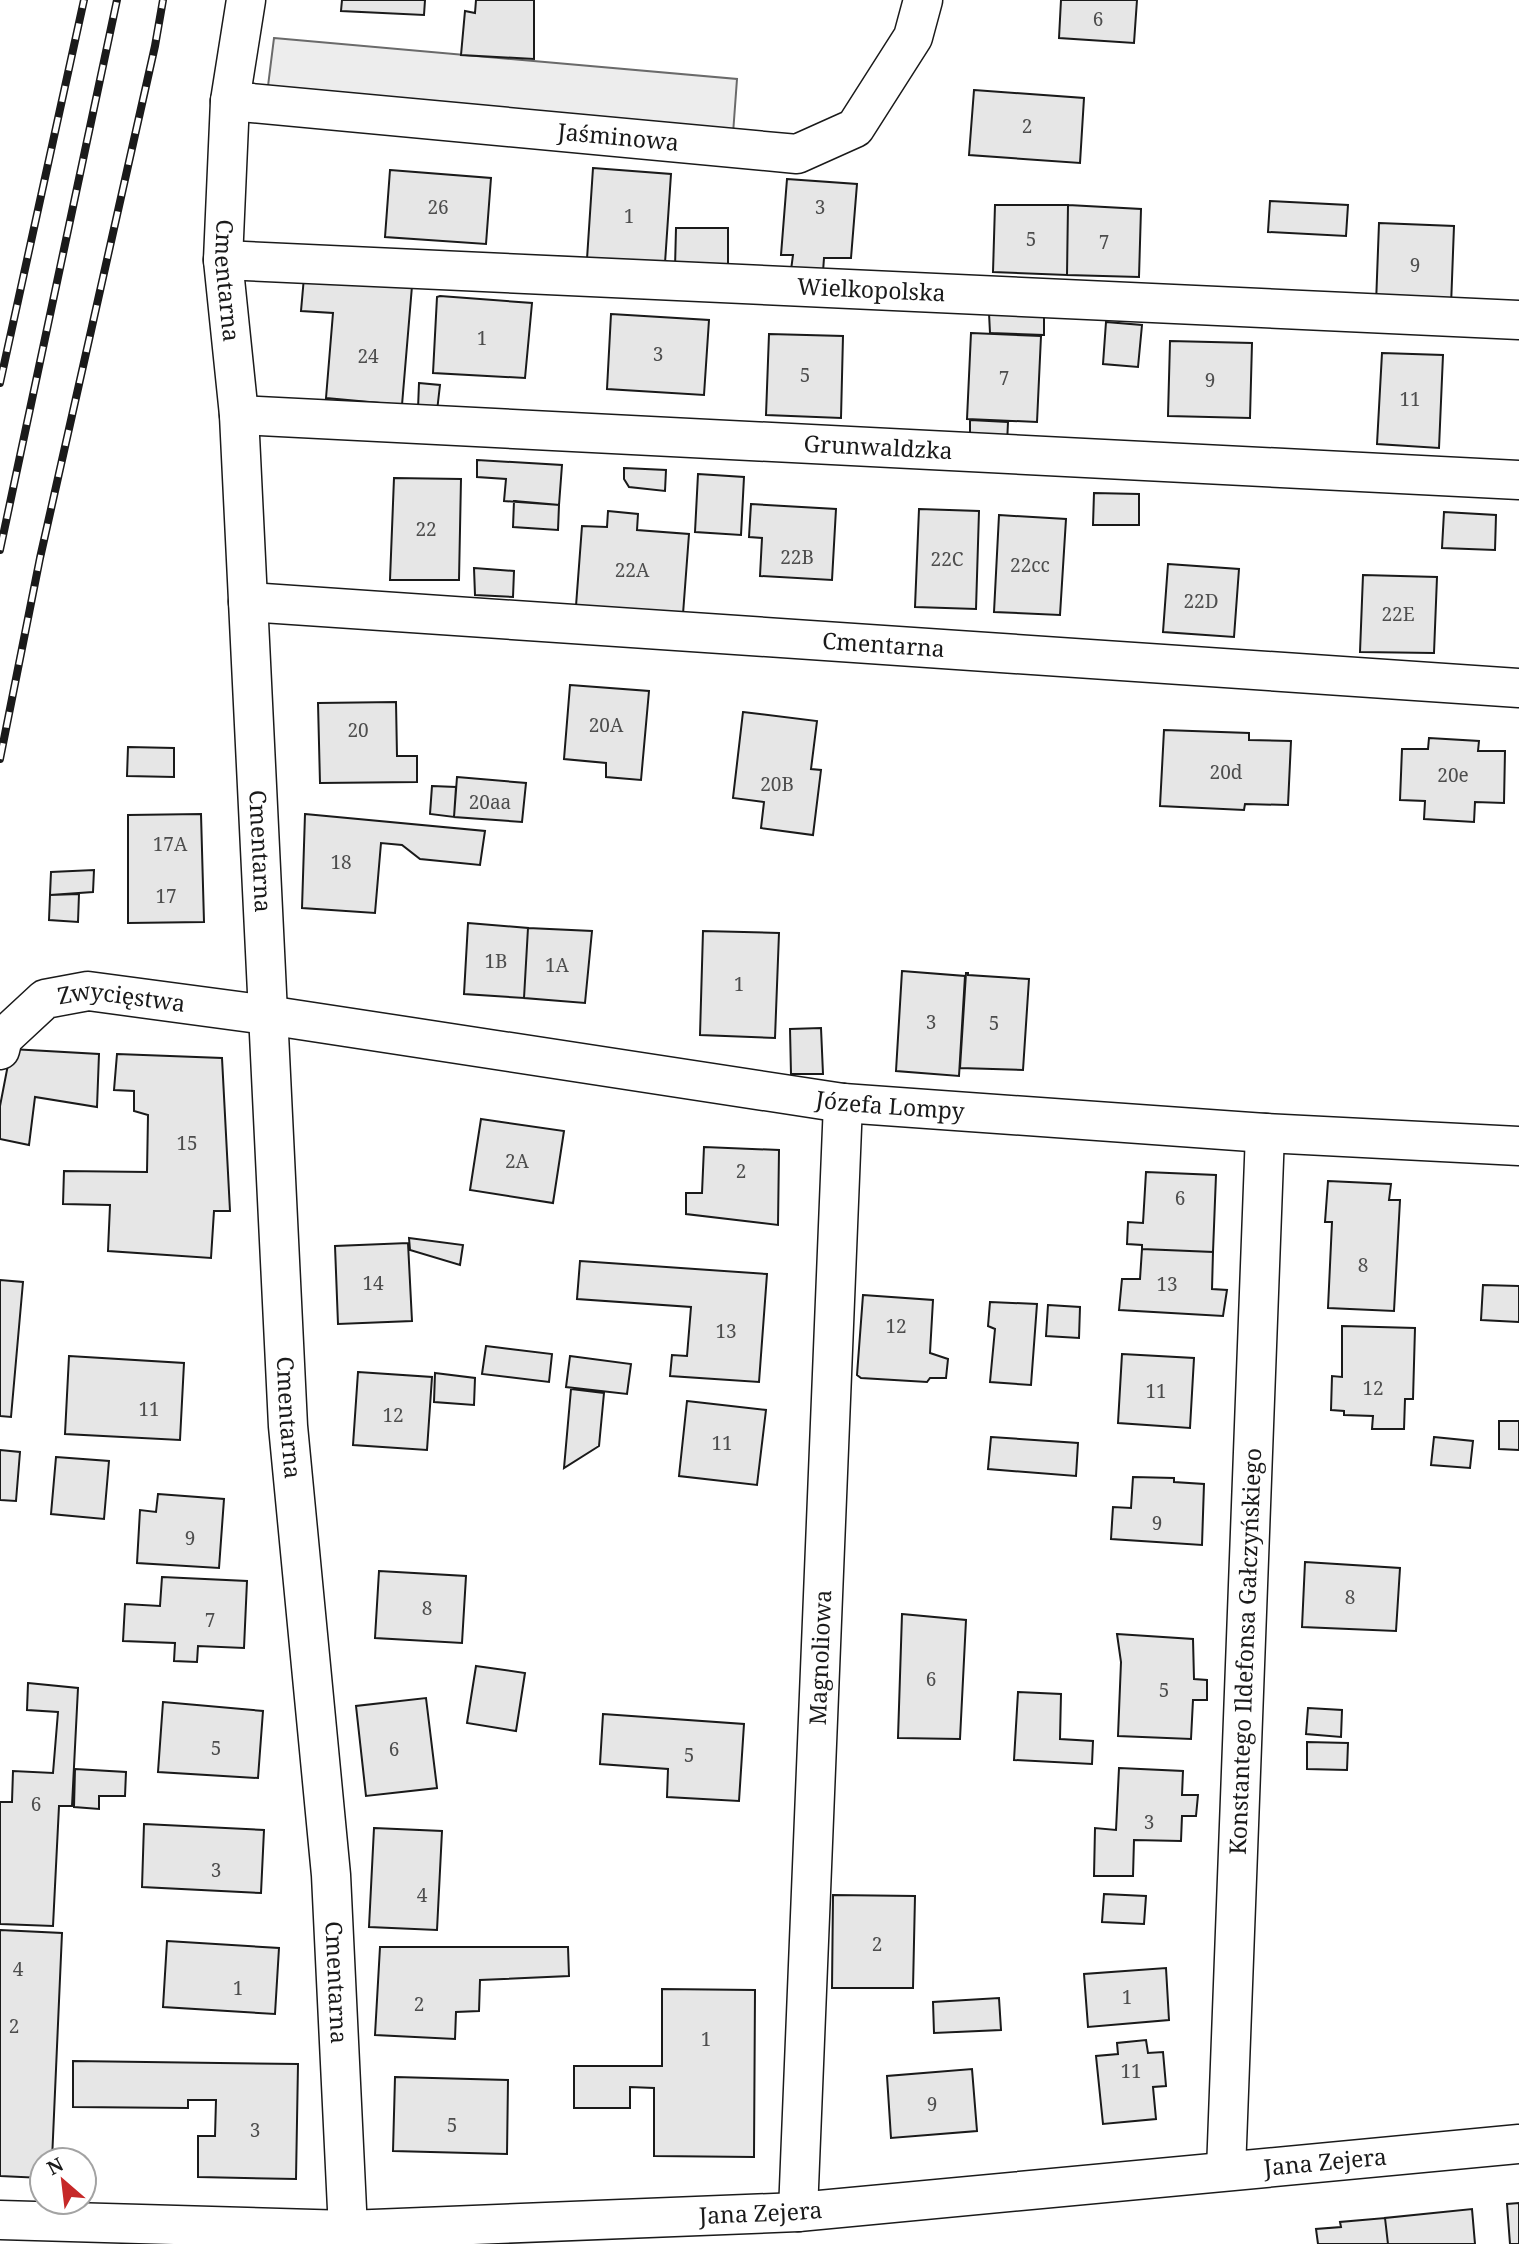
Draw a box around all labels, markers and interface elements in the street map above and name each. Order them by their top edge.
house number: 6 [1093,6,1103,32]
house number: 2 [1022,113,1032,139]
street label: Jaśminowa [555,115,680,158]
house number: 26 [427,194,449,220]
house number: 3 [815,194,825,220]
house number: 1 [624,203,634,229]
street label: Cmentarna [208,219,248,343]
house number: 5 [1026,226,1036,252]
house number: 7 [1099,229,1109,255]
house number: 9 [1410,252,1420,278]
street label: Wielkopolska [796,270,946,308]
house number: 1 [477,325,487,351]
house number: 3 [653,341,663,367]
house number: 24 [357,343,379,369]
house number: 5 [800,362,810,388]
house number: 7 [999,365,1009,391]
house number: 9 [1205,367,1215,393]
house number: 11 [1399,386,1421,412]
street label: Grunwaldzka [803,427,953,466]
house number: 22 [415,516,437,542]
house number: 22B [780,544,814,570]
house number: 22C [931,546,964,572]
house number: 22cc [1010,552,1050,578]
house number: 22A [615,557,650,583]
house number: 22D [1183,588,1219,614]
house number: 22E [1381,601,1415,627]
street label: Cmentarna [821,624,946,664]
house number: 20A [589,712,624,738]
house number: 20 [347,717,369,743]
house number: 20d [1210,759,1243,785]
house number: 20e [1437,762,1469,788]
house number: 20B [760,771,794,797]
street label: Cmentarna [242,789,280,913]
house number: 20aa [469,789,511,815]
house number: 17A [153,831,188,857]
house number: 18 [330,849,352,875]
house number: 17 [155,883,177,909]
house number: 1B [484,948,508,974]
house number: 1A [545,952,570,978]
house number: 1 [734,971,744,997]
street label: Zwycięstwa [55,974,187,1019]
house number: 3 [926,1009,936,1035]
house number: 5 [989,1010,999,1036]
street label: Józefa Lompy [813,1082,966,1127]
house number: 15 [176,1130,198,1156]
house number: 2A [505,1148,530,1174]
house number: 2 [736,1158,746,1184]
house number: 6 [1175,1185,1185,1211]
house number: 8 [1358,1252,1368,1278]
house number: 14 [362,1270,384,1296]
house number: 13 [1156,1271,1178,1297]
house number: 12 [885,1313,907,1339]
house number: 13 [715,1318,737,1344]
street label: Cmentarna [270,1355,310,1480]
house number: 12 [1362,1375,1384,1401]
house number: 11 [1145,1378,1167,1404]
house number: 11 [138,1396,160,1422]
house number: 12 [382,1402,404,1428]
house number: 11 [711,1430,733,1456]
street label: Konstantego Ildefonsa Gałczyńskiego [1221,1447,1268,1855]
house number: 9 [1152,1510,1162,1536]
house number: 9 [185,1525,195,1551]
house number: 8 [1345,1584,1355,1610]
street label: Magnoliowa [801,1589,838,1726]
house number: 8 [422,1595,432,1621]
house number: 7 [205,1607,215,1633]
house number: 6 [926,1666,936,1692]
house number: 5 [1159,1677,1169,1703]
house number: 5 [211,1735,221,1761]
house number: 6 [389,1736,399,1762]
house number: 5 [684,1742,694,1768]
house number: 6 [31,1791,41,1817]
house number: 3 [1144,1809,1154,1835]
house number: 3 [211,1857,221,1883]
house number: 4 [417,1882,428,1908]
street label: Cmentarna [318,1920,356,2044]
house number: 2 [872,1931,882,1957]
house number: 4 [13,1956,24,1982]
house number: 1 [233,1975,243,2001]
house number: 1 [1122,1984,1132,2010]
house number: 2 [414,1991,424,2017]
house number: 2 [9,2013,19,2039]
house number: 1 [701,2026,711,2052]
house number: 11 [1120,2058,1142,2084]
house number: 9 [927,2091,937,2117]
house number: 5 [447,2112,457,2138]
house number: 3 [250,2117,260,2143]
street label: Jana Zejera [1261,2140,1388,2183]
north arrow [28,2146,98,2216]
text: N [42,2151,68,2181]
street label: Jana Zejera [697,2193,824,2231]

